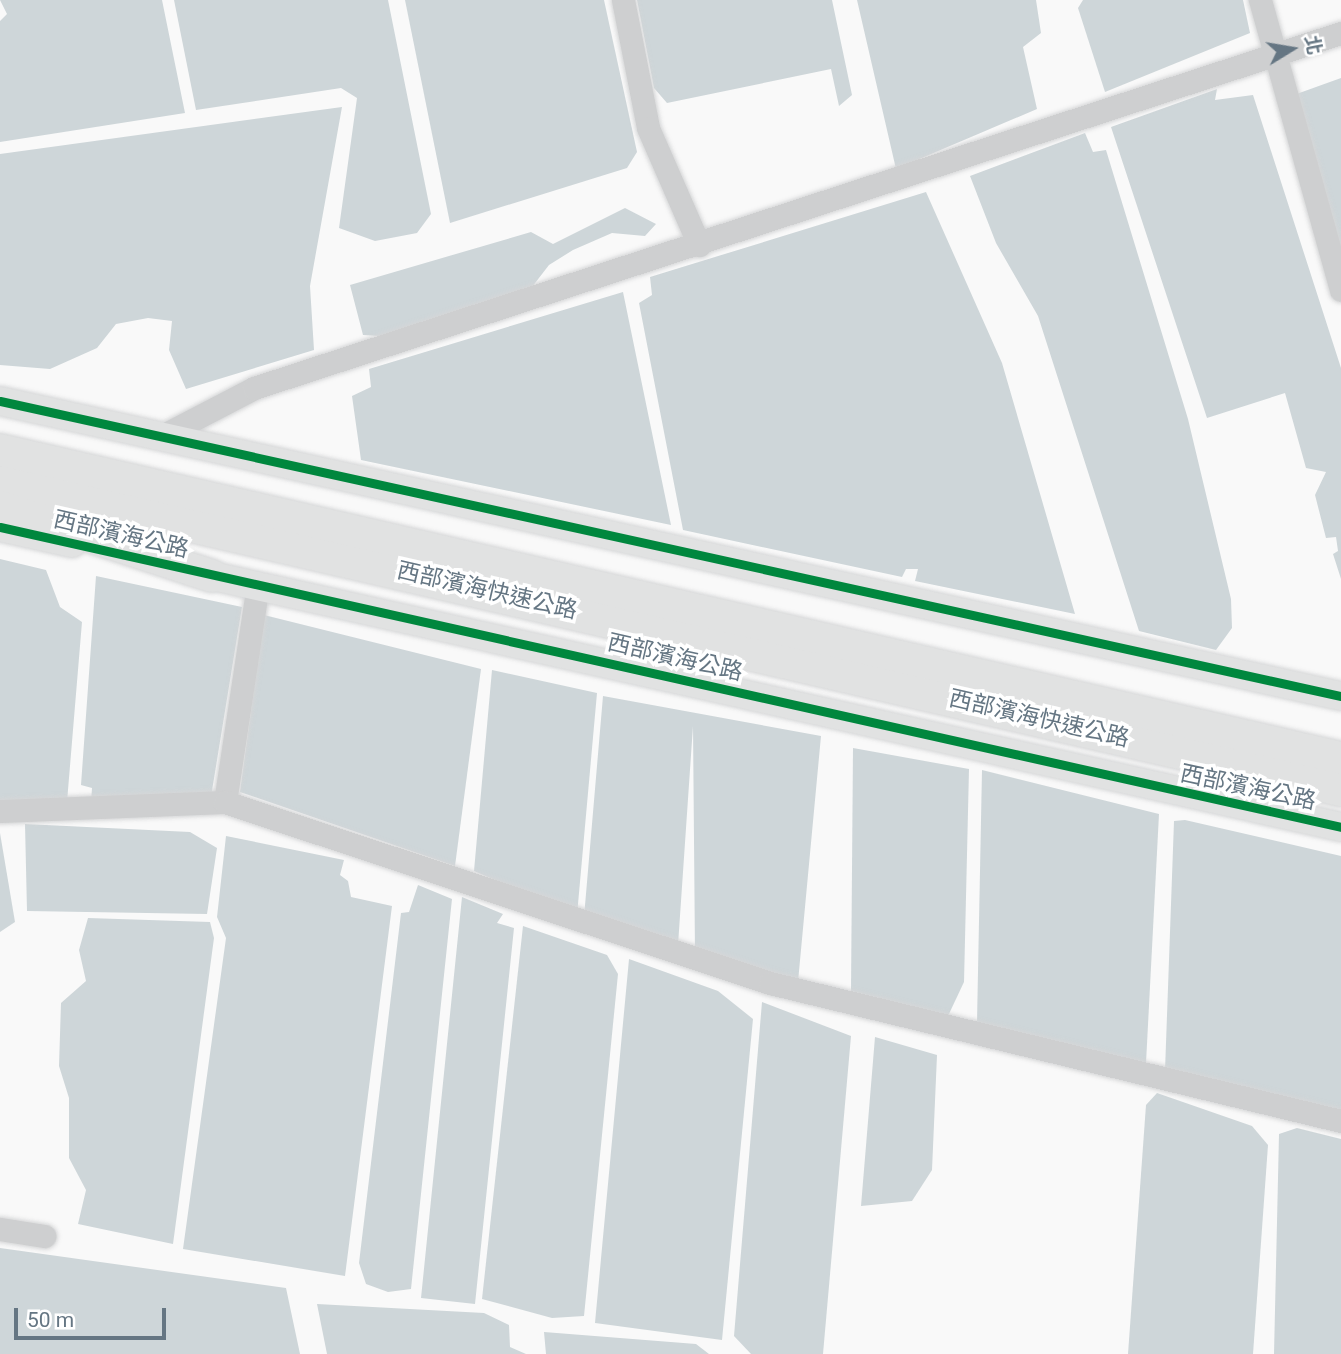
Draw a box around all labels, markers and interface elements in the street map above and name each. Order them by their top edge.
north arrow [1257,14,1327,84]
text: 北 [1300,33,1326,56]
street label: 西部濱海公路 [51,506,191,564]
street label: 西部濱海快速公路 [394,557,580,625]
street label: 西部濱海公路 [605,629,745,687]
street label: 西部濱海快速公路 [946,685,1132,753]
street label: 西部濱海公路 [1178,760,1318,816]
scale bar [18,1294,170,1338]
text: 50 m [27,1308,74,1332]

